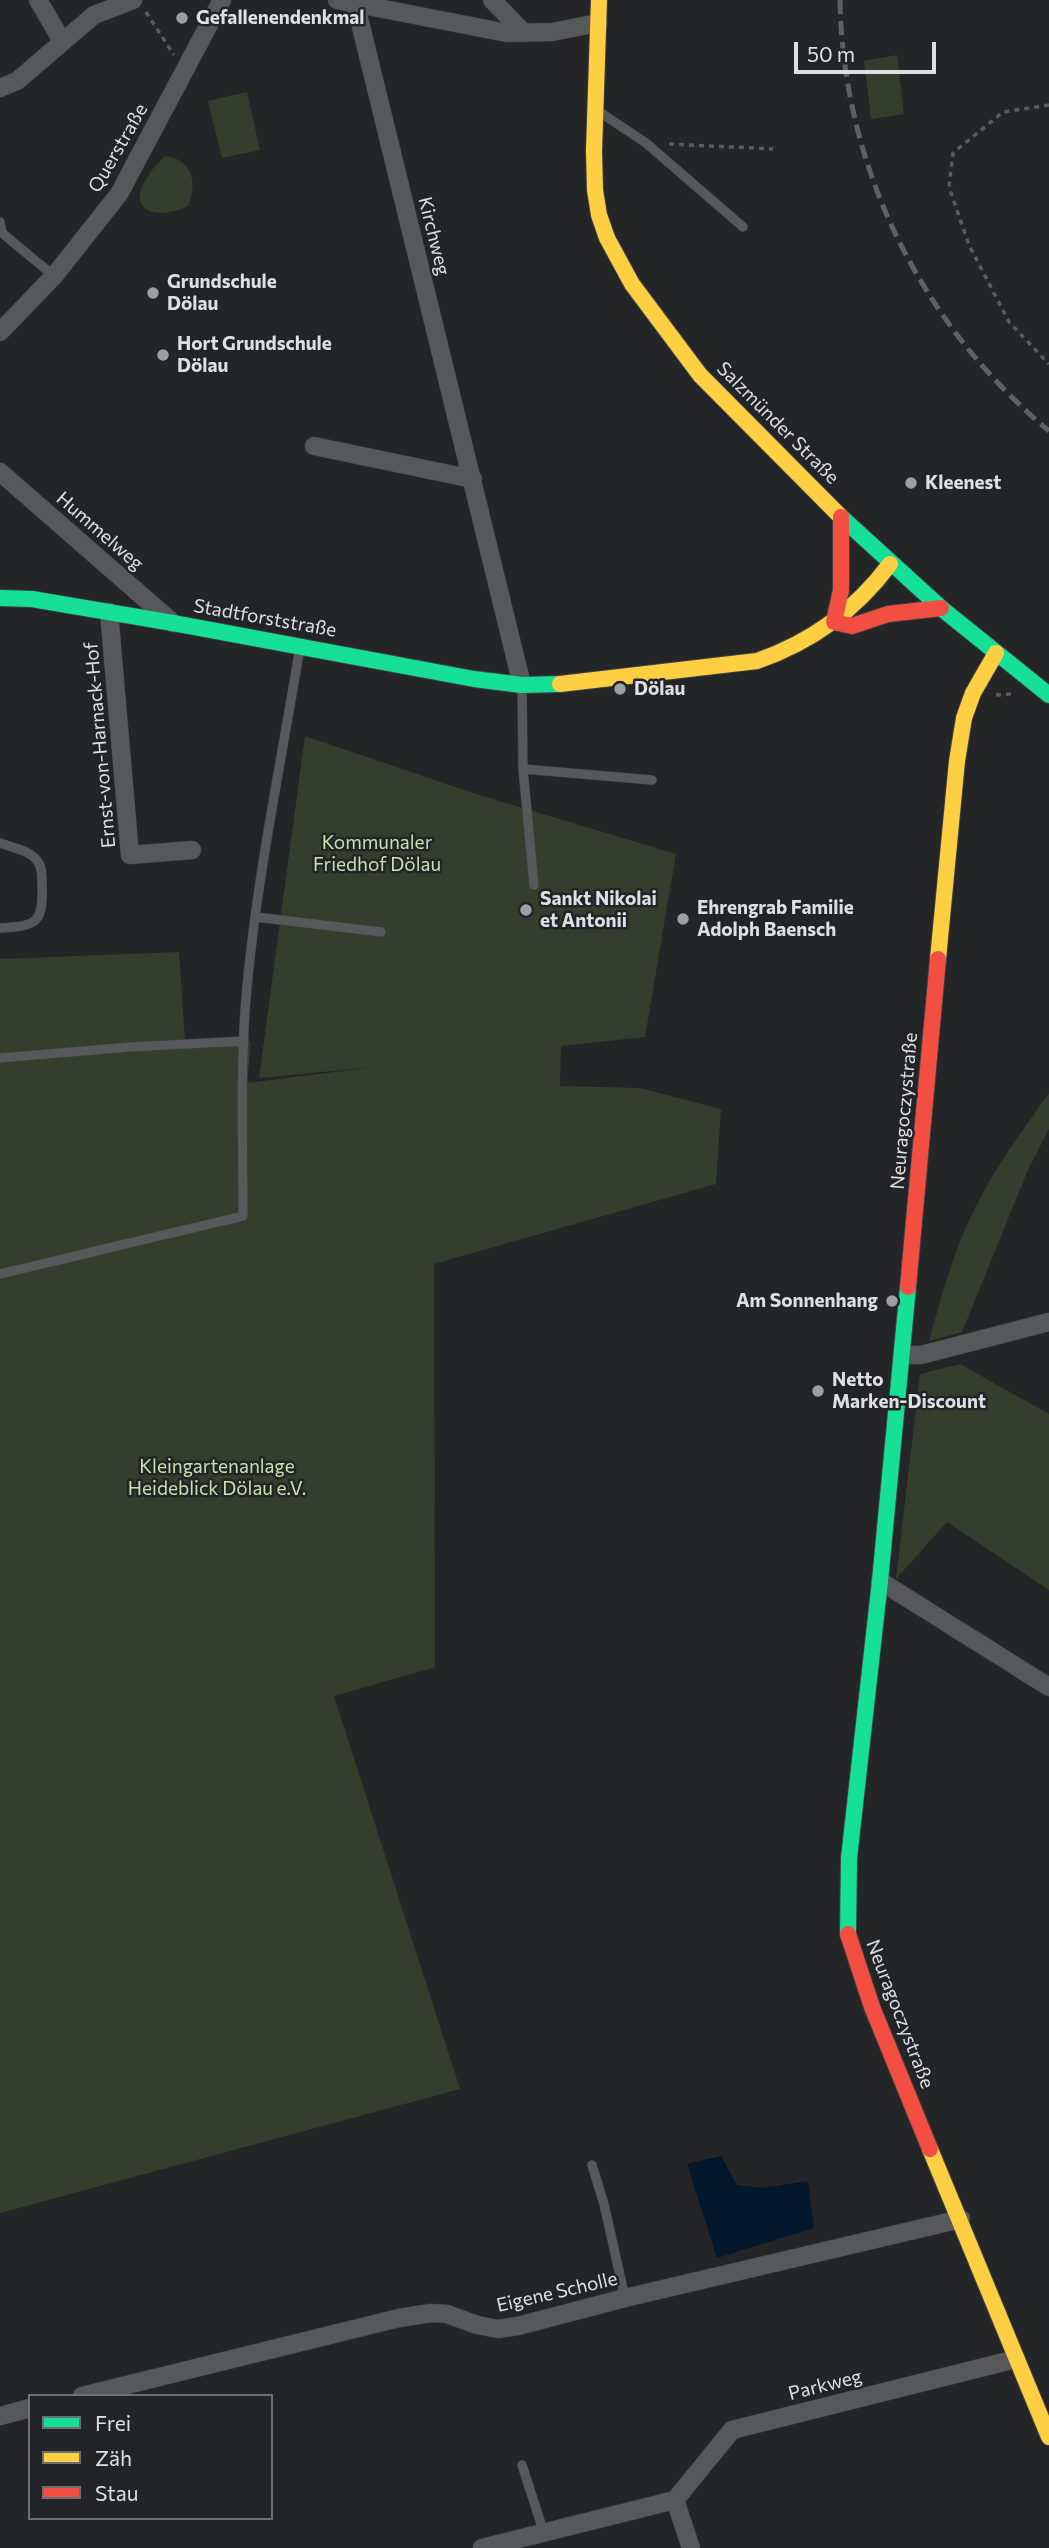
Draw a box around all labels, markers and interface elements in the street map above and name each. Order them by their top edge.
place label: Gefallenendenkmal [196,7,365,29]
marker: Gefallenendenkmal [174,10,190,26]
scale bar [797,28,939,72]
text: 50 m [807,41,855,66]
street label: Querstraße [83,100,153,196]
street label: Kirchweg [413,194,455,278]
place label: Grundschule Dölau [167,271,277,315]
marker: Grundschule Dölau [145,285,161,301]
place label: Hort Grundschule Dölau [177,333,332,377]
marker: Hort Grundschule Dölau [155,347,171,363]
street label: Salzmünder Straße [712,357,844,489]
place label: Kleenest [925,472,1001,494]
marker: Kleenest [903,475,919,491]
street label: Hummelweg [52,487,148,575]
street label: Stadtforststraße [192,594,338,642]
street label: Ernst-von-Harnack-Hof [80,641,120,849]
place label: Dölau [634,678,685,700]
marker: Dölau [612,681,628,697]
park label: Kommunaler Friedhof Dölau [313,832,441,876]
place label: Sankt Nikolai et Antonii [540,888,657,932]
place label: Ehrengrab Familie Adolph Baensch [697,897,854,941]
marker: Sankt Nikolai et Antonii [518,902,534,918]
marker: Ehrengrab Familie Adolph Baensch [675,911,691,927]
street label: Neuragoczystraße [886,1032,922,1190]
place label: Am Sonnenhang [736,1290,878,1312]
marker: Am Sonnenhang [884,1293,900,1309]
place label: Netto Marken-Discount [832,1369,986,1413]
marker: Netto Marken-Discount [810,1383,826,1399]
park label: Kleingartenanlage Heideblick Dölau e.V. [128,1456,306,1500]
street label: Neuragoczystraße [861,1936,939,2092]
street label: Eigene Scholle [494,2267,620,2317]
street label: Parkweg [786,2365,864,2405]
legend [28,2394,273,2520]
text: Frei [95,2410,131,2435]
text: Zäh [95,2445,132,2470]
text: Stau [95,2480,138,2505]

